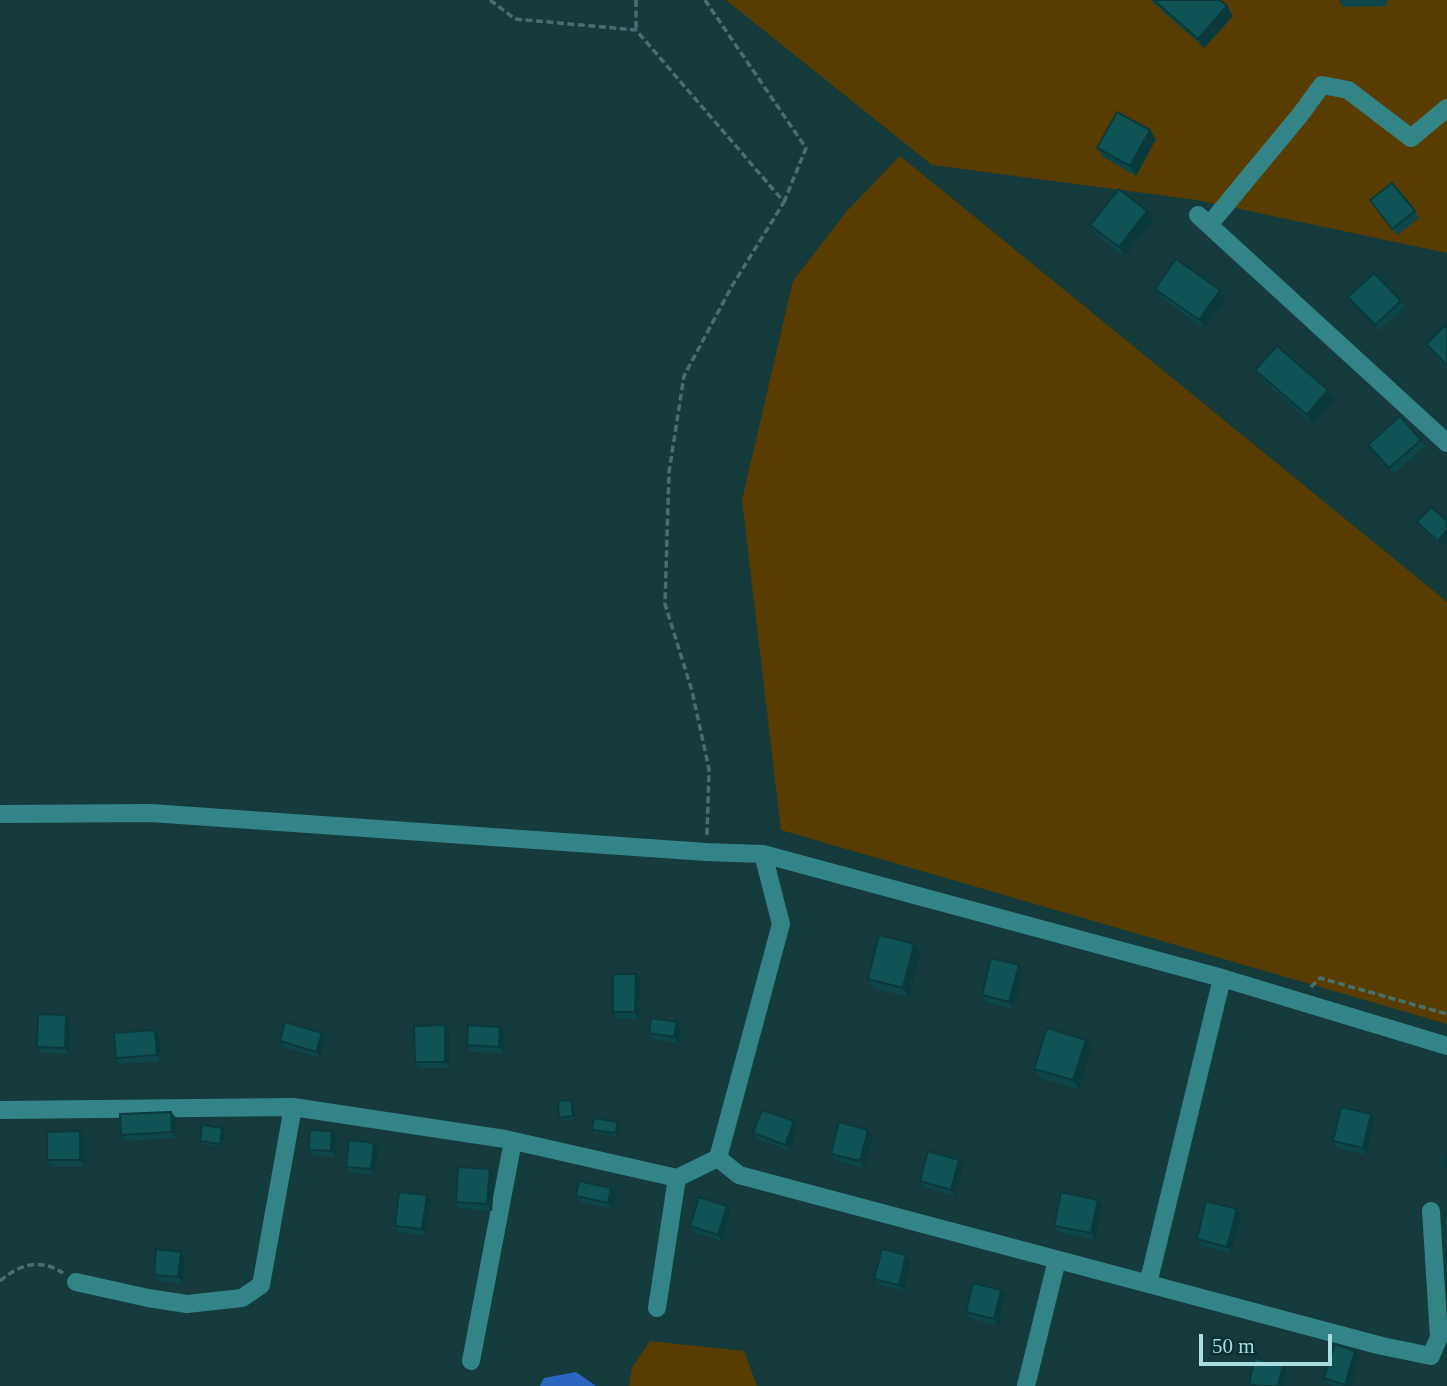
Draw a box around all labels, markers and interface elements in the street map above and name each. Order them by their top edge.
scale bar [1202,1320,1335,1364]
text: 50 m [1212,1334,1255,1358]

